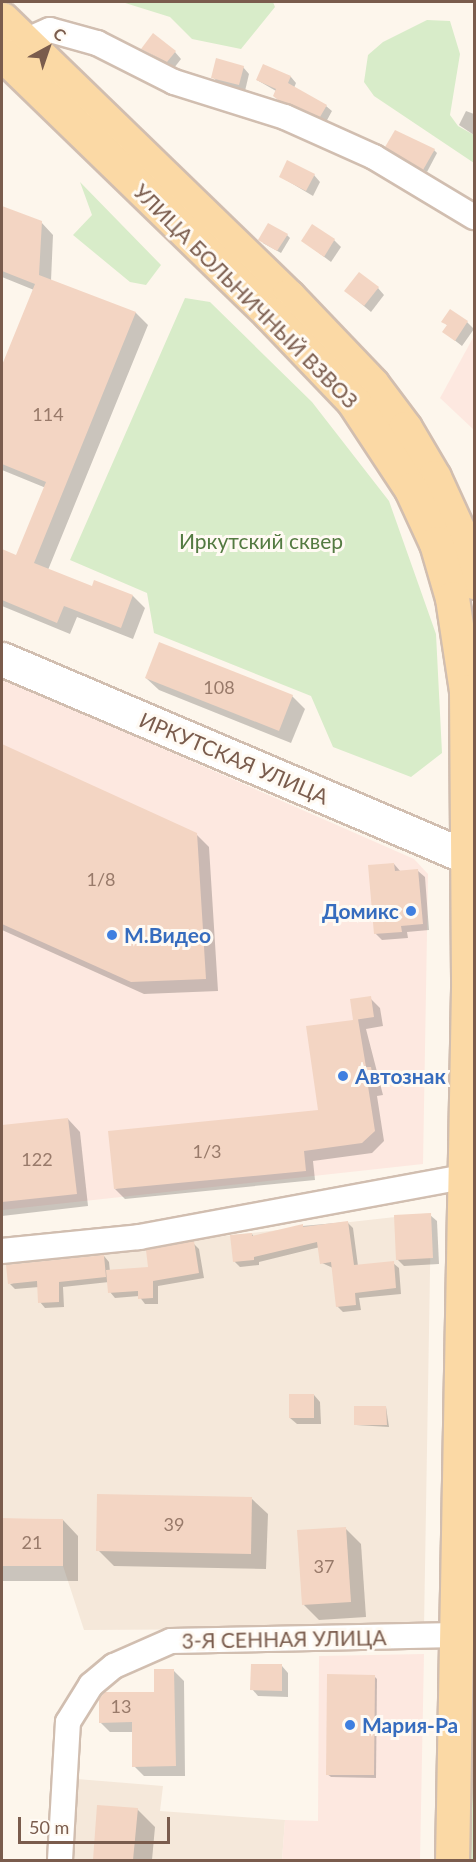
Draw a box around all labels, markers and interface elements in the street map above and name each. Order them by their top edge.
north arrow [18,18,78,78]
text: С [50,23,70,45]
street label: УЛИЦА БОЛЬНИЧНЫЙ ВЗВОЗ [129,179,363,413]
house number: 114 [32,403,64,425]
park label: Иркутский сквер [179,528,343,554]
house number: 108 [203,676,235,698]
street label: ИРКУТСКАЯ УЛИЦА [136,707,332,809]
house number: 1/8 [86,868,116,890]
place label: Домикс [322,898,399,924]
marker: Домикс [404,904,418,918]
place label: М.Видео [124,922,211,948]
marker: М.Видео [105,928,119,942]
place label: Автознак [355,1063,446,1089]
marker: Автознак [336,1069,350,1083]
house number: 1/3 [192,1140,222,1162]
house number: 122 [21,1148,53,1170]
house number: 39 [164,1513,184,1535]
house number: 21 [22,1531,42,1553]
house number: 37 [314,1555,334,1577]
street label: 3-Я СЕННАЯ УЛИЦА [181,1625,387,1653]
house number: 13 [111,1695,131,1717]
place label: Мария-Ра [362,1712,458,1738]
marker: Мария-Ра [343,1718,357,1732]
scale bar [21,1805,172,1843]
text: 50 m [29,1816,69,1838]

